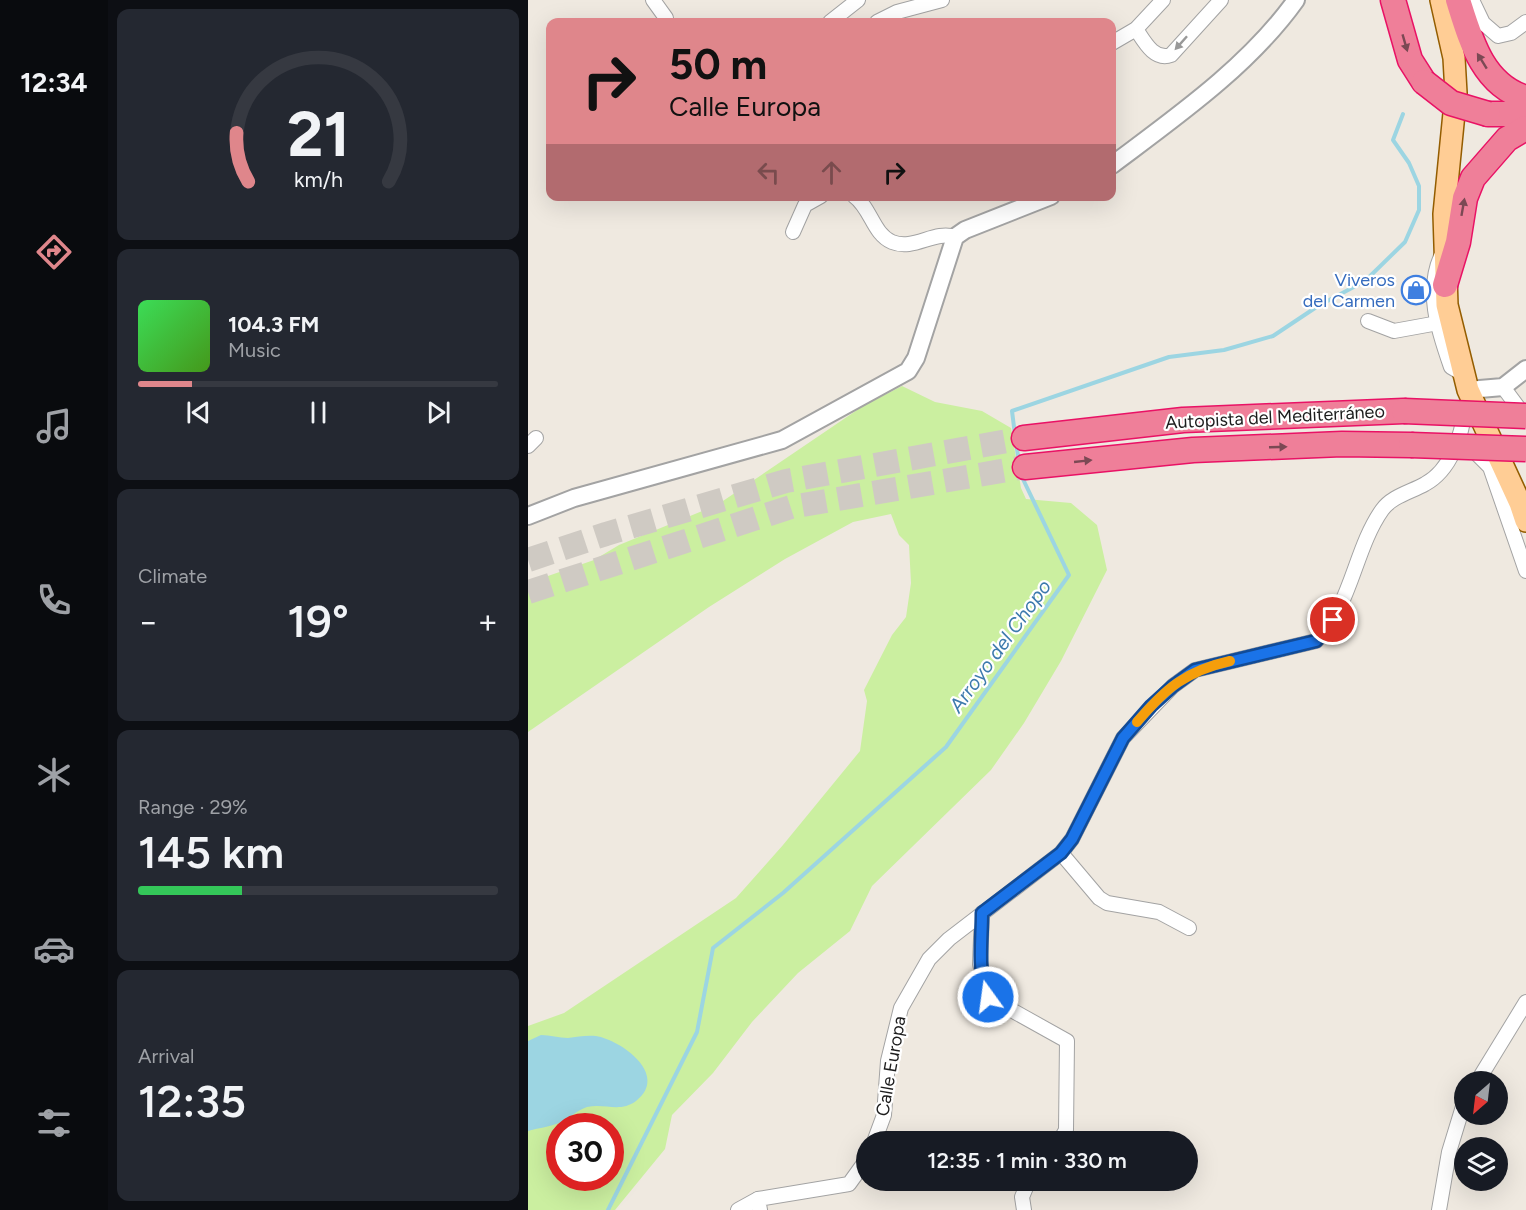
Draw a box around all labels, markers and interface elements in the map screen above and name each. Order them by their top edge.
one-way arrow [1401,34,1410,52]
one-way arrow [1175,36,1189,50]
text: 50 m [669,39,767,90]
icon: right [570,42,648,120]
one-way arrow [1477,53,1488,69]
text: 12:34 [20,66,88,99]
text: Calle Europa [669,90,821,123]
text: 21 [287,97,349,172]
icon: left [752,156,785,189]
icon: ahead [815,156,848,189]
icon: right [878,156,911,189]
text: km/h [294,167,342,192]
one-way arrow [1459,198,1468,217]
icon: directions [33,231,75,273]
place label: Viveros del Carmen [1303,269,1395,312]
shop icon: Viveros del Carmen [1400,274,1432,306]
text: 104.3 FM [228,311,319,338]
text: Music [228,338,281,362]
icon: previous [182,396,215,429]
icon: pause [302,396,335,429]
icon: next [422,396,455,429]
street label: Autopista del Mediterráneo [1165,400,1385,434]
icon: music [33,405,75,447]
one-way arrow [1268,442,1287,451]
one-way arrow [1074,456,1093,466]
text: Climate [138,564,207,588]
water label: Arroyo del Chopo [943,575,1056,718]
icon: phone [33,579,75,621]
text: 19° [287,594,349,648]
pin [1307,594,1358,645]
text: − [138,602,159,641]
text: + [477,602,498,641]
icon: arrive [1316,603,1349,636]
icon: climate [33,754,75,796]
text: Range · 29% [138,795,248,819]
text: 145 km [138,825,284,879]
icon: car [33,928,75,970]
position arrow [956,965,1020,1029]
street label: Calle Europa [871,1014,911,1118]
text: Arrival [138,1044,194,1068]
north arrow [1454,1071,1508,1125]
map controls [1454,1071,1508,1191]
text: 12:35 [138,1074,246,1128]
icon: filters [33,1102,75,1144]
speed limit sign: 30 [546,1113,624,1191]
button: layers [1454,1137,1508,1191]
text: 12:35 · 1 min · 330 m [927,1147,1127,1174]

